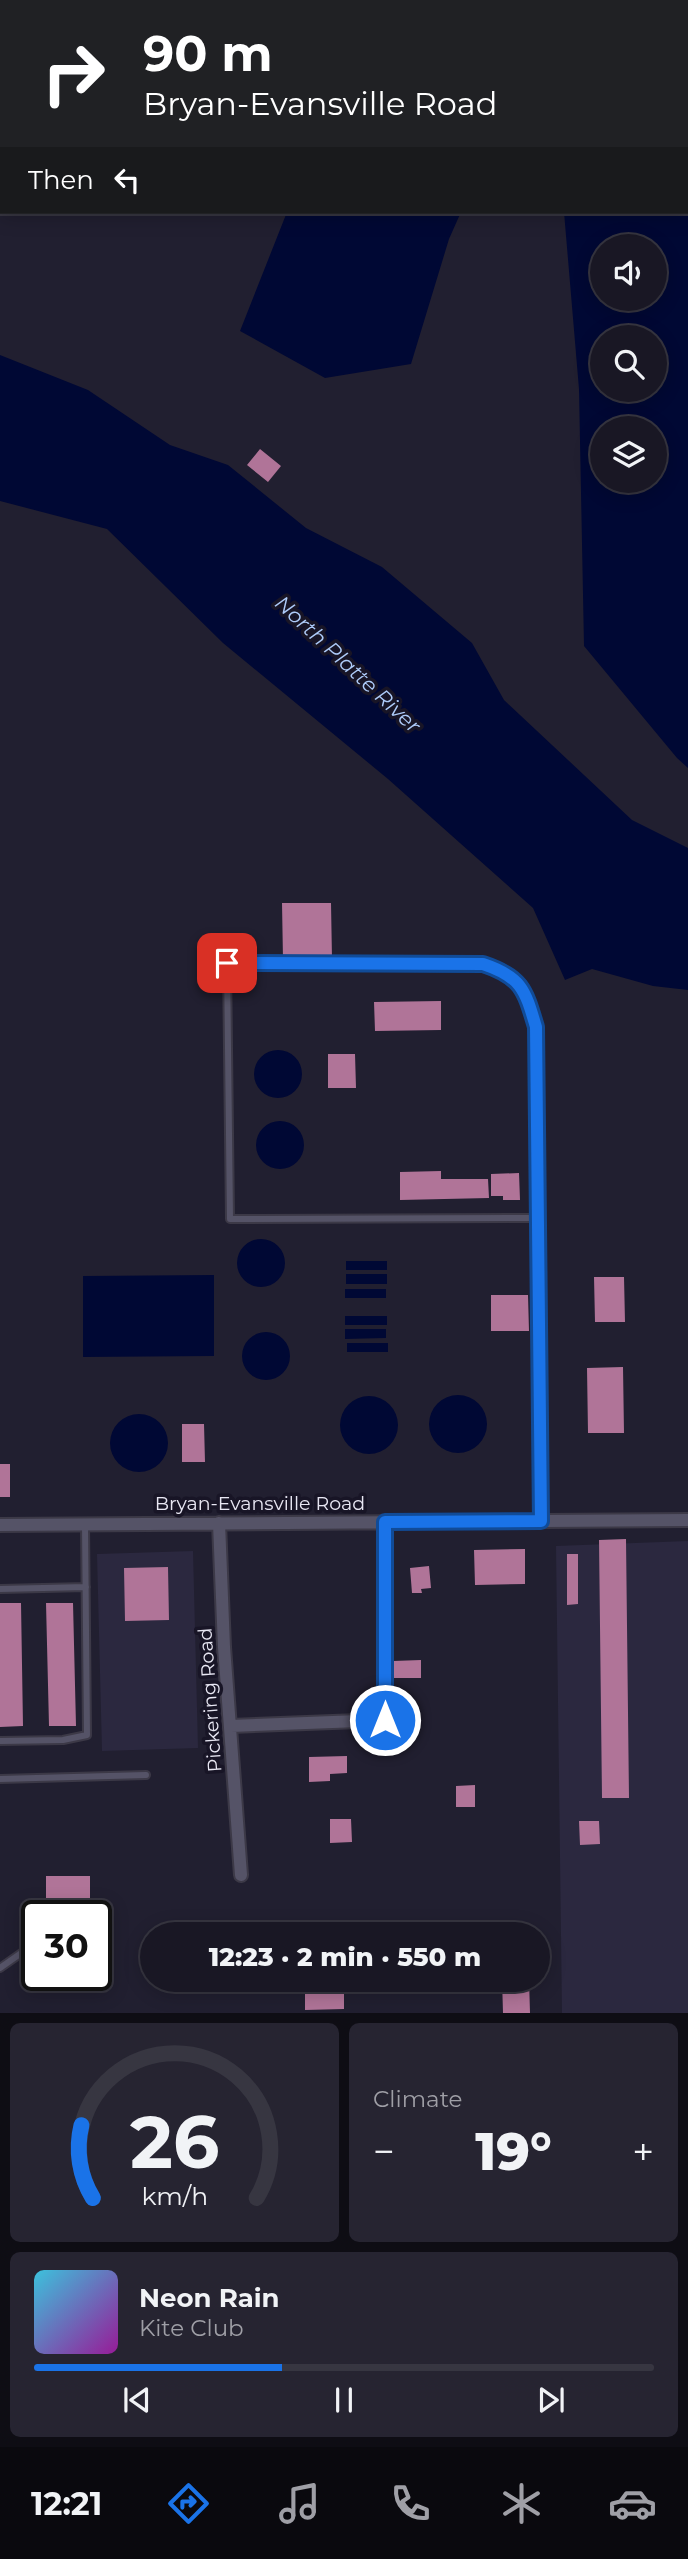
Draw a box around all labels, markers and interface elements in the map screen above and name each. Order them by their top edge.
text: 90 m [143,24,273,83]
icon: right [28,28,119,119]
text: Bryan-Evansville Road [143,84,497,123]
icon: left [108,161,146,199]
text: Then [28,164,94,196]
map controls [590,234,667,493]
button: sound [590,234,667,311]
button: search [590,325,667,402]
button: layers [590,416,667,493]
water label: North Platte River [270,590,426,738]
pin [197,933,257,993]
icon: arrive [208,944,246,982]
street label: Bryan-Evansville Road [155,1492,365,1515]
street label: Pickering Road [193,1627,227,1773]
position arrow [348,1683,422,1757]
speed limit sign: 30 [21,1900,112,1991]
text: 12:23 · 2 min · 550 m [209,1941,481,1973]
text: Climate [373,2085,462,2113]
text: 26 [130,2099,219,2187]
text: 19° [475,2120,552,2183]
text: − [373,2128,395,2175]
text: + [632,2128,654,2175]
text: km/h [141,2181,208,2211]
text: Neon Rain [139,2282,280,2314]
text: Kite Club [139,2314,244,2342]
icon: previous [118,2381,156,2419]
icon: pause [325,2381,363,2419]
icon: next [532,2381,570,2419]
icon: directions [164,2479,213,2528]
icon: music [275,2479,324,2528]
icon: phone [386,2479,435,2528]
icon: climate [497,2479,546,2528]
icon: car [608,2479,657,2528]
text: 12:21 [31,2484,102,2523]

